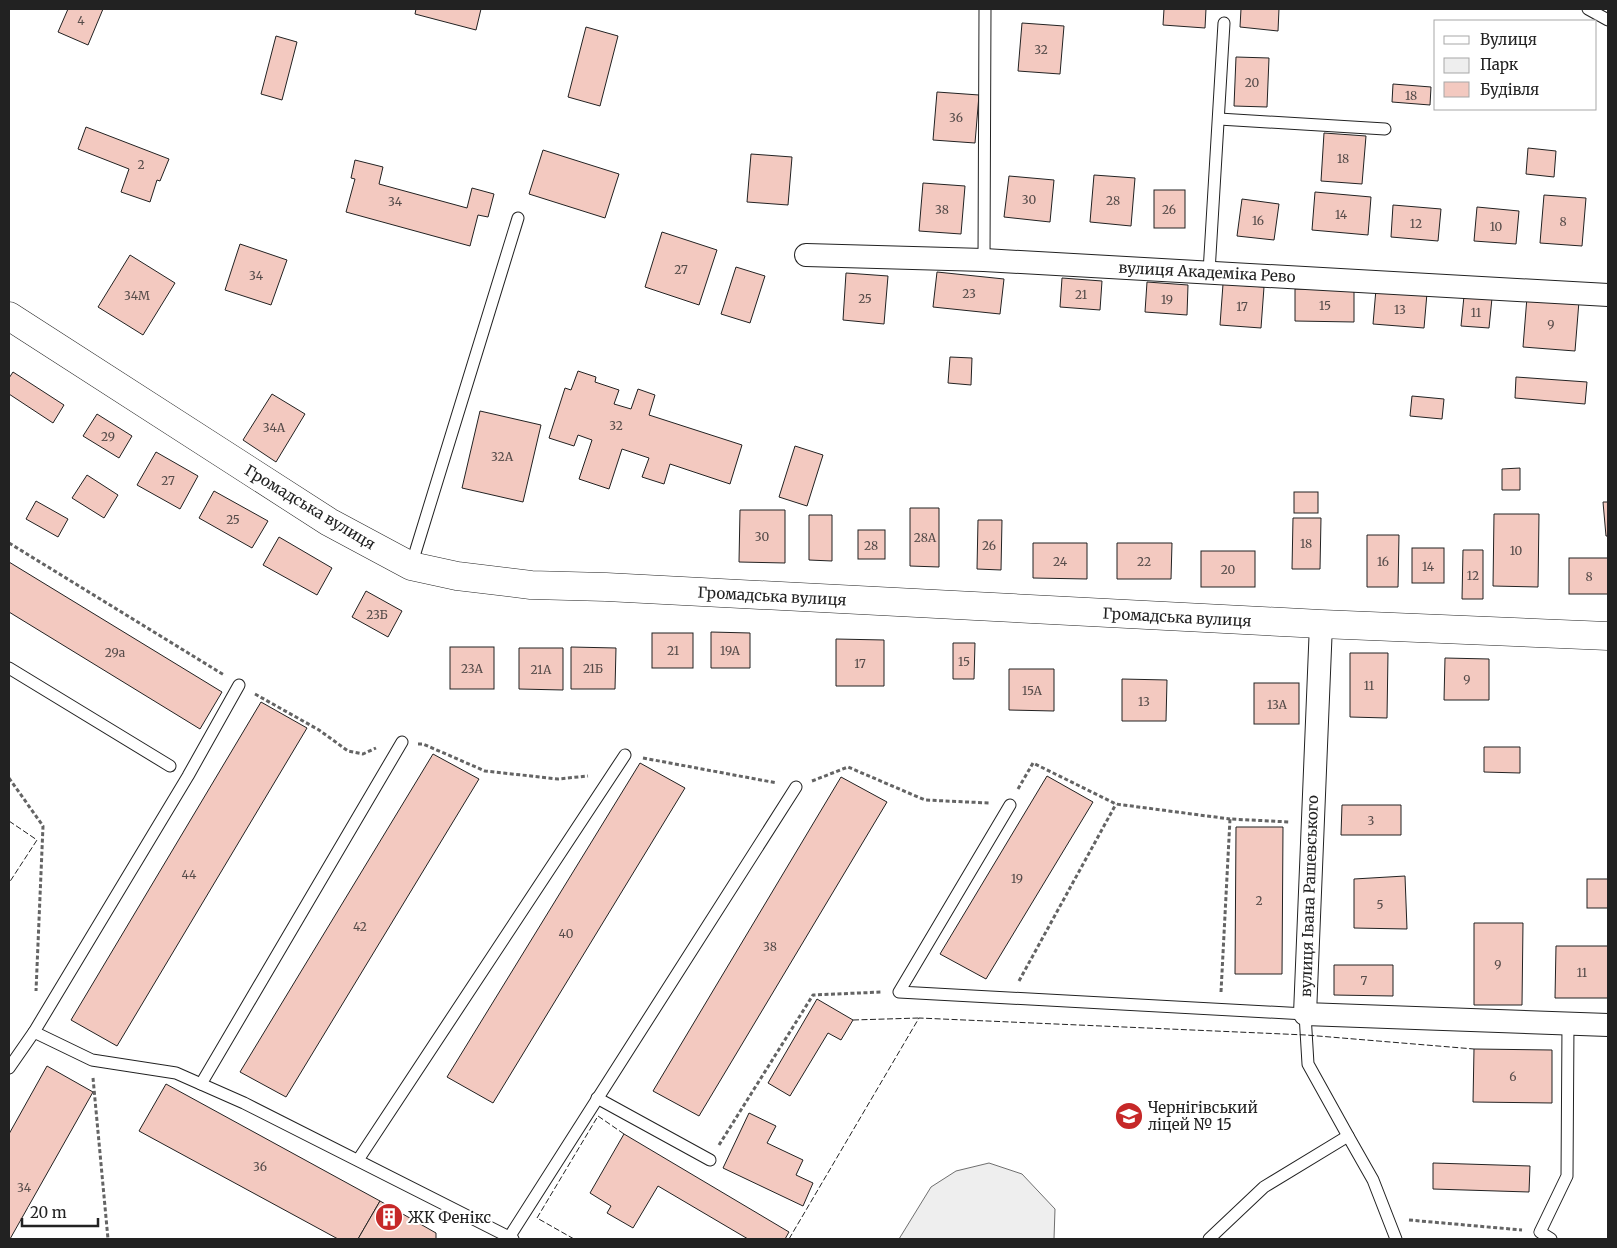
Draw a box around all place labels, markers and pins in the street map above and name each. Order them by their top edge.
place label: Чернігівський ліцей № 15 [1148,1098,1258,1134]
school or university icon: Чернігівський ліцей № 15 [1114,1101,1144,1131]
building icon: ЖК Фенікс [374,1202,404,1232]
place label: ЖК Фенікс [408,1208,492,1227]

